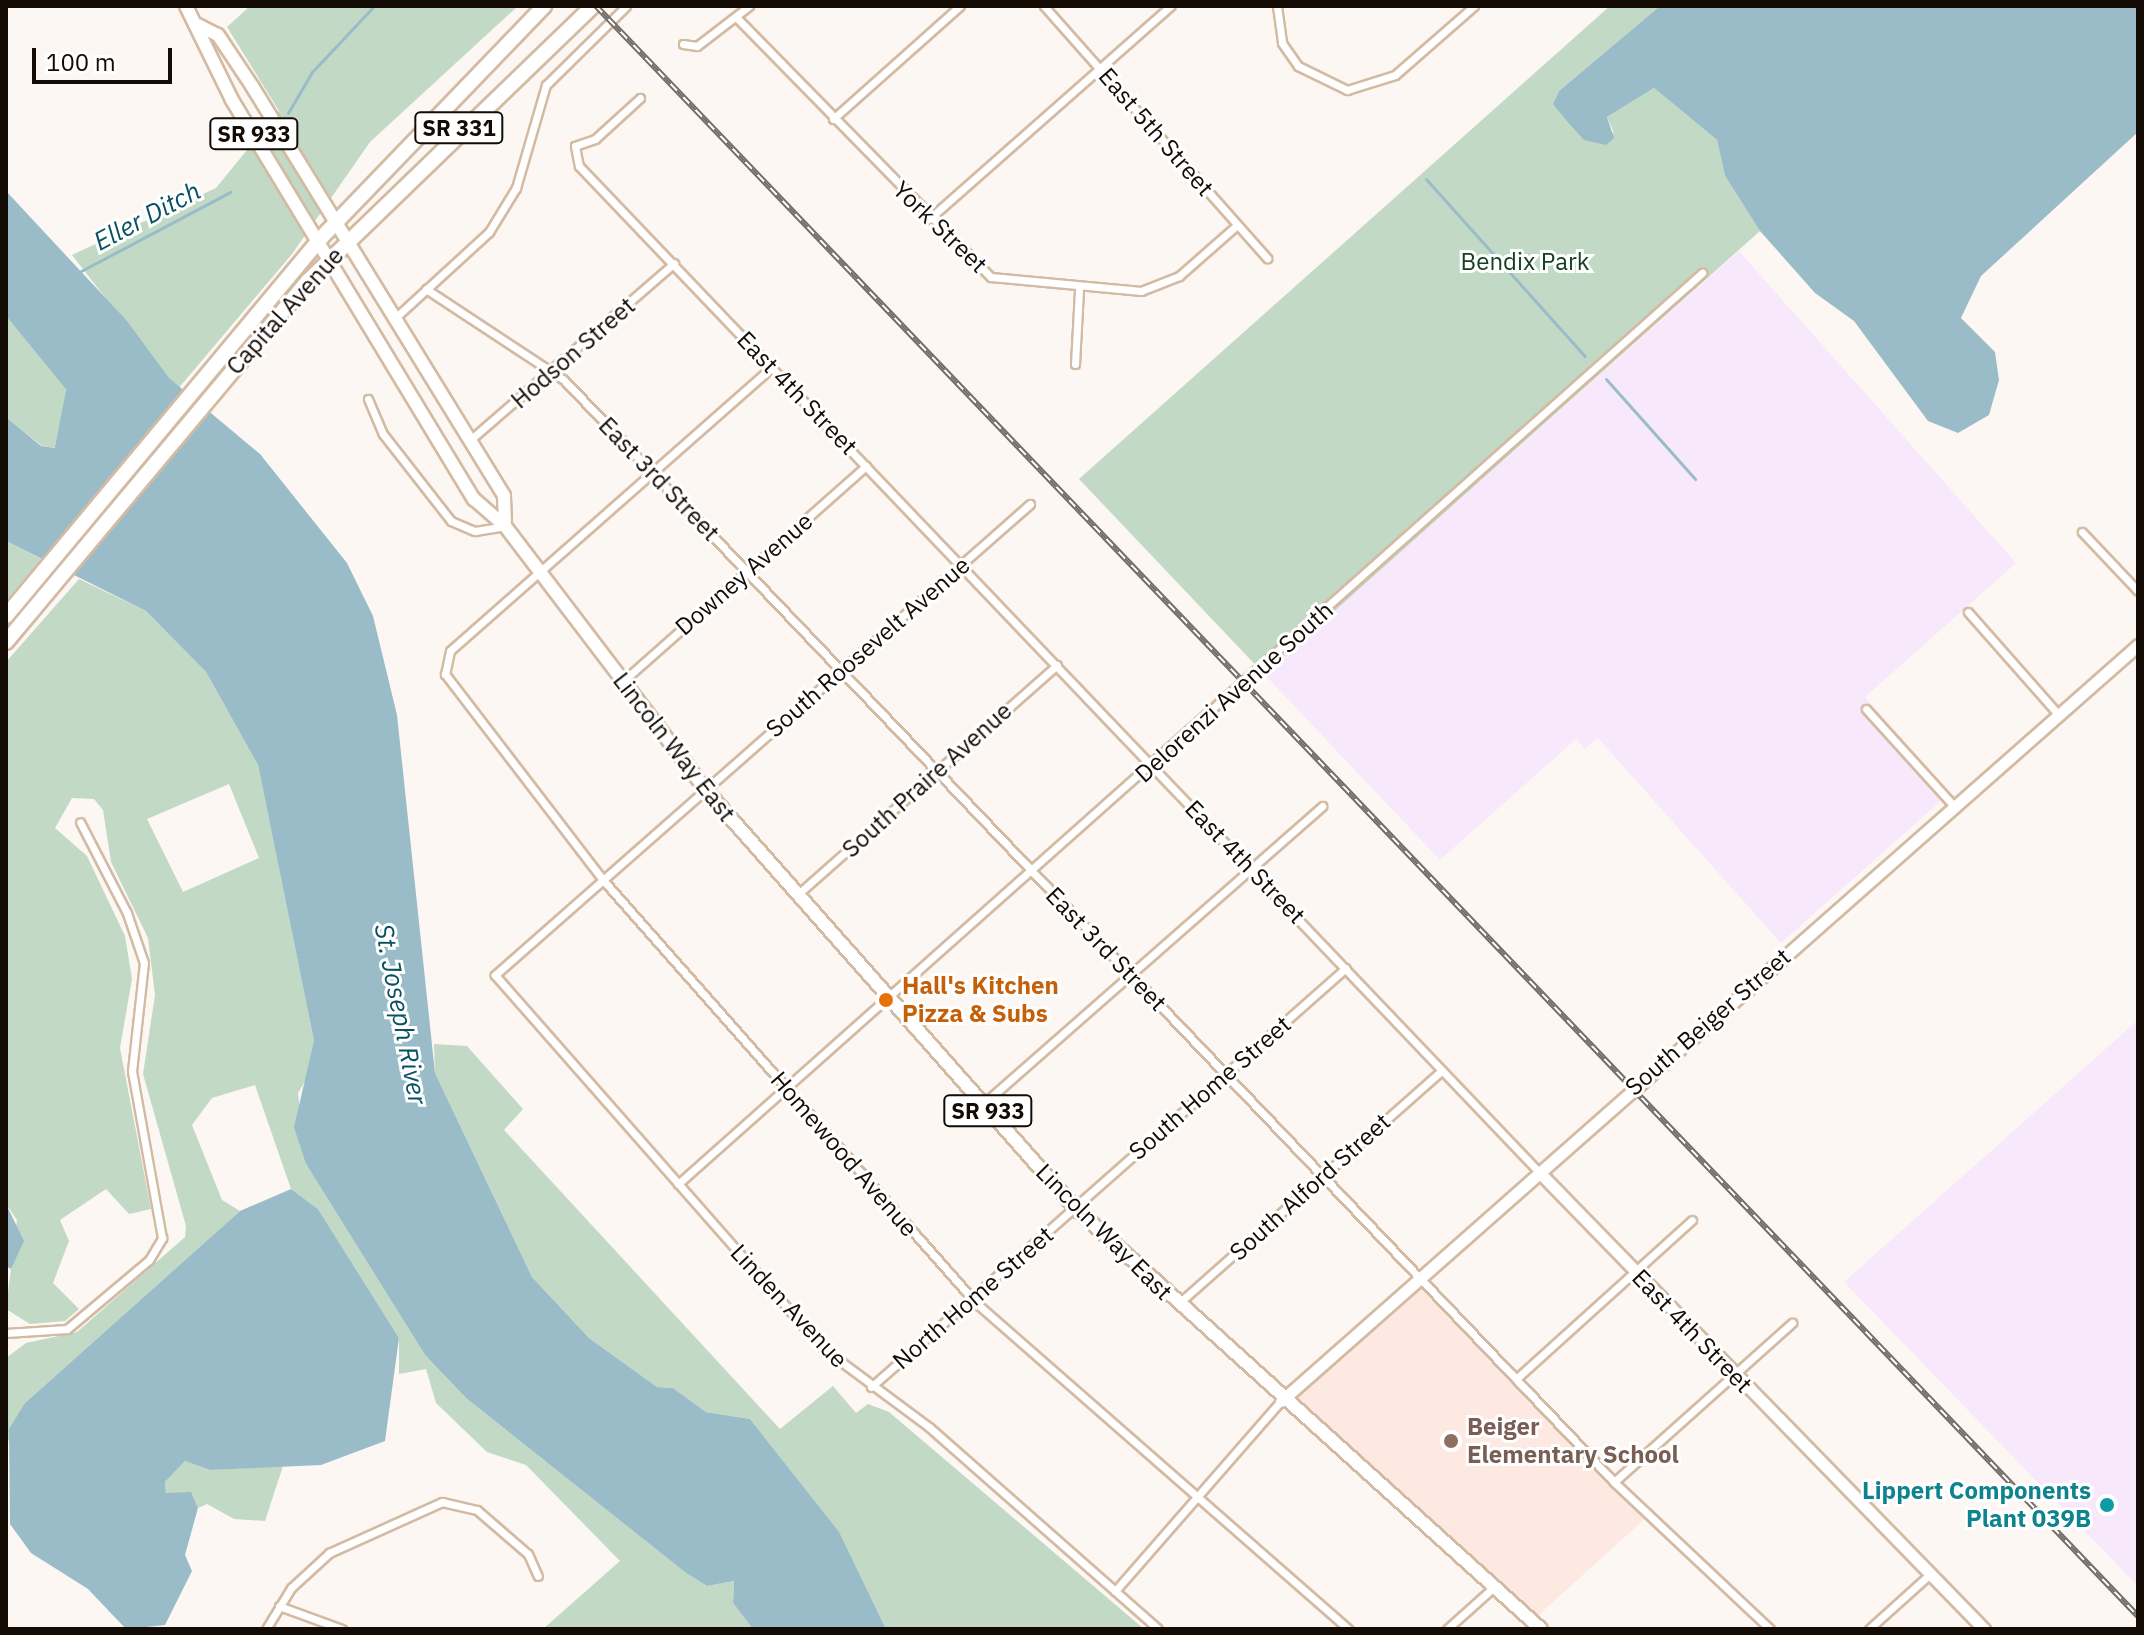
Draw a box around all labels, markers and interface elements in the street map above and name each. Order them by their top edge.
scale bar [36,32,176,82]
text: 100 m [46,46,116,78]
street label: East 5th Street [1093,62,1219,202]
road number: SR 331 [413,110,505,146]
road number: SR 933 [208,116,300,152]
water label: Eller Ditch [88,175,206,257]
street label: York Street [887,175,993,279]
street label: Capital Avenue [220,241,350,381]
park label: Bendix Park [1461,248,1589,276]
street label: Hodson Street [505,291,641,415]
street label: East 4th Street [731,325,863,461]
street label: East 3rd Street [593,411,725,547]
street label: Downey Avenue [670,507,818,641]
street label: South Roosevelt Avenue [760,551,976,743]
street label: Delorenzi Avenue South [1129,596,1339,788]
street label: Lincoln Way East [607,667,741,827]
street label: South Praire Avenue [836,696,1018,864]
street label: East 4th Street [1179,794,1311,930]
street label: East 3rd Street [1040,881,1172,1017]
water label: St. Joseph River [368,921,434,1107]
street label: South Beiger Street [1619,942,1797,1102]
place label: Hall's Kitchen Pizza & Subs [902,972,1059,1028]
marker: Hall's Kitchen Pizza & Subs [877,991,895,1009]
street label: South Home Street [1123,1010,1297,1166]
street label: Homewood Avenue [764,1066,924,1242]
road number: SR 933 [942,1093,1034,1129]
street label: South Alford Street [1224,1107,1396,1267]
street label: Lincoln Way East [1030,1158,1178,1306]
street label: North Home Street [887,1221,1059,1375]
street label: Linden Avenue [725,1238,853,1374]
street label: East 4th Street [1626,1263,1758,1399]
place label: Beiger Elementary School [1467,1413,1679,1469]
marker: Beiger Elementary School [1442,1432,1460,1450]
place label: Lippert Components Plant 039B [1862,1477,2091,1533]
marker: Lippert Components Plant 039B [2098,1496,2116,1514]

